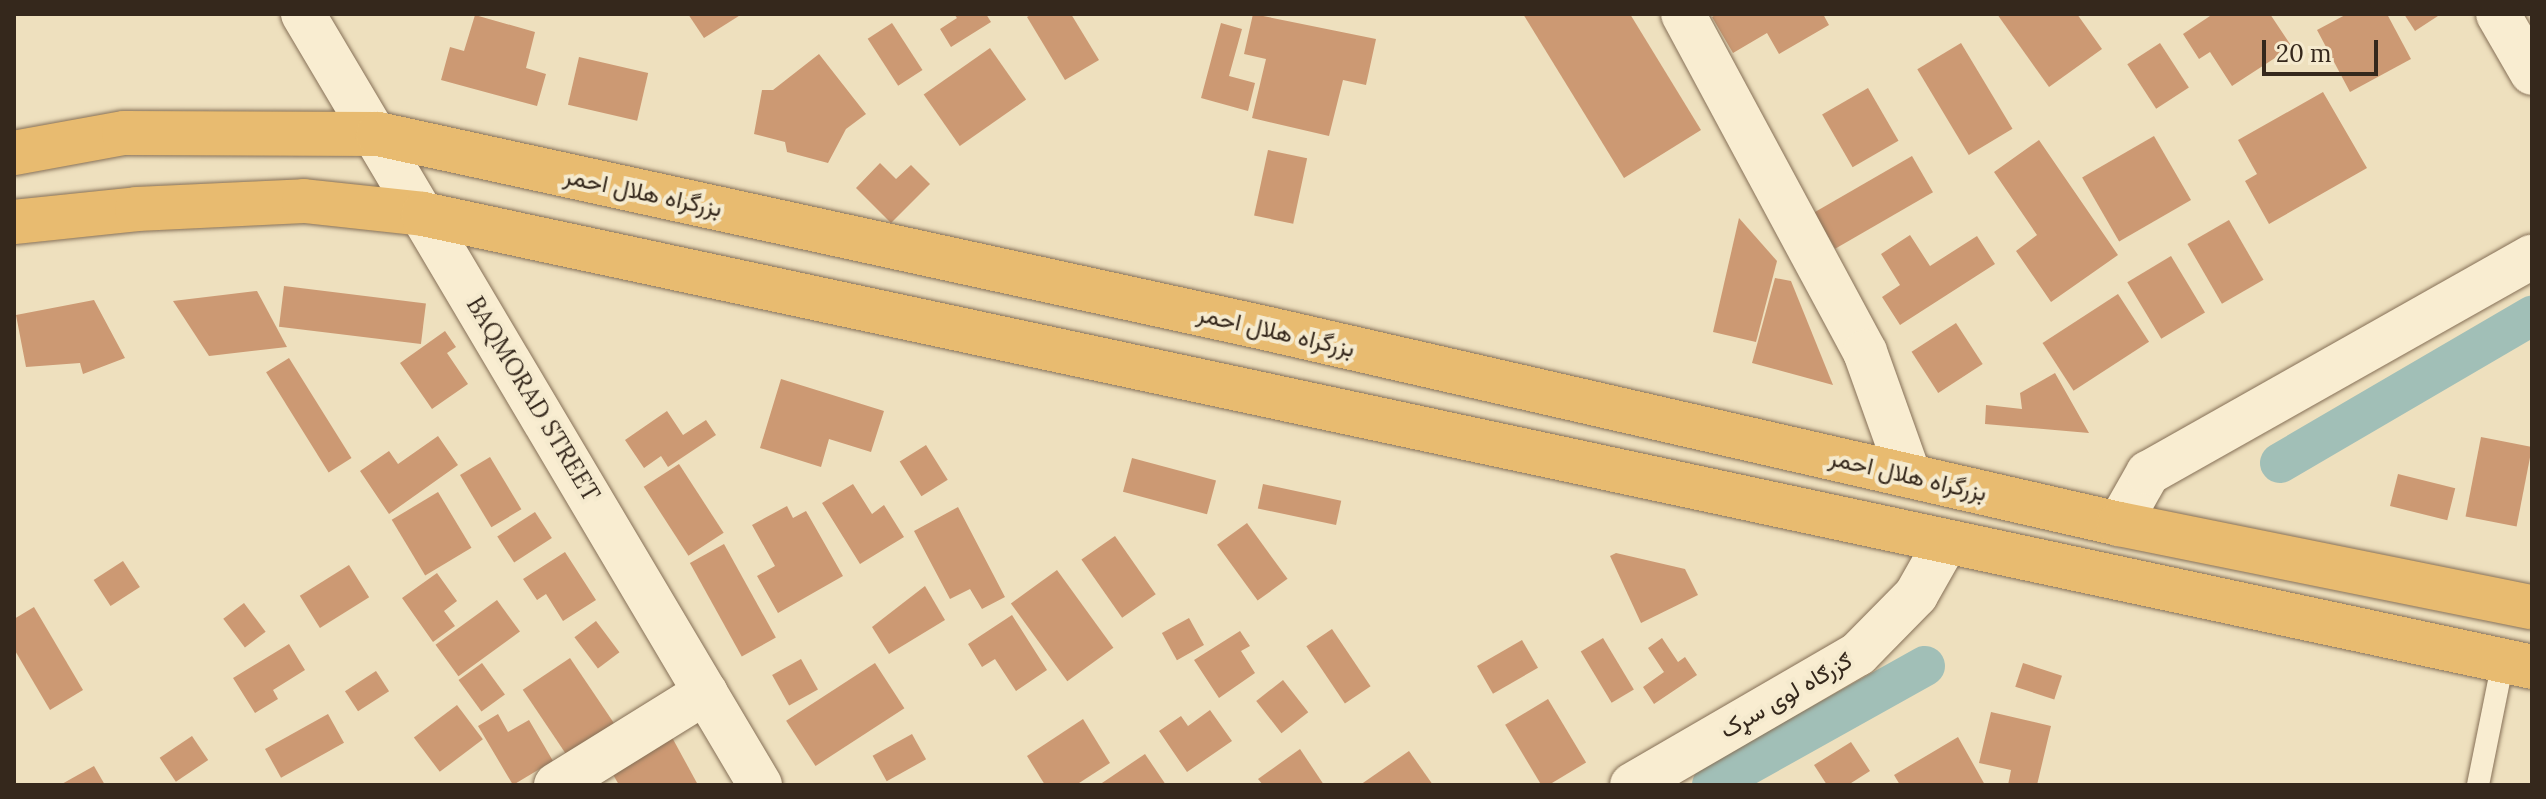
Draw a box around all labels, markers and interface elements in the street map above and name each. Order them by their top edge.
scale bar [2266,24,2382,74]
text: 20 m [2276,38,2332,69]
street label: بزرگراه هلال احمر [561,161,725,223]
street label: BAQMORAD STREET [461,291,605,507]
street label: بزرگراه هلال احمر [1194,299,1358,363]
street label: بزرگراه هلال احمر [1826,443,1990,507]
street label: ګزرګاه لوی سړک [1715,646,1857,744]

